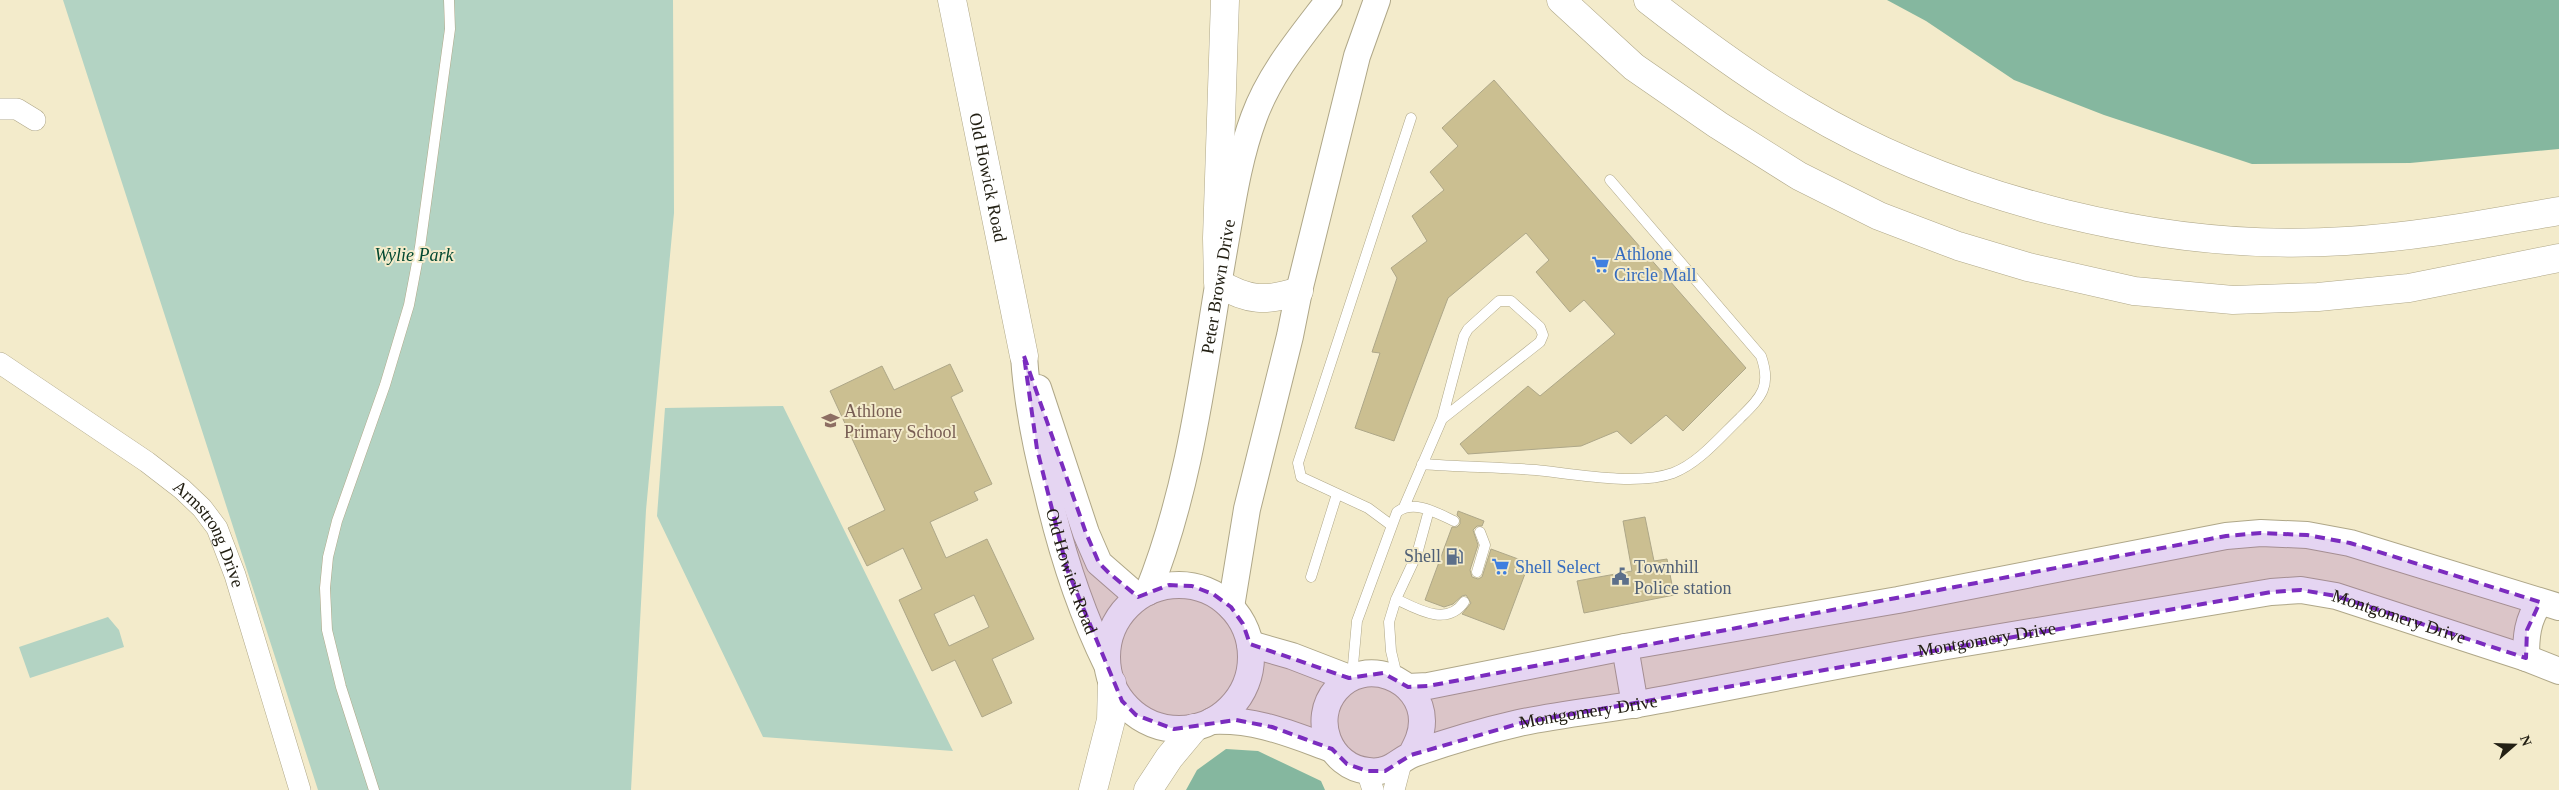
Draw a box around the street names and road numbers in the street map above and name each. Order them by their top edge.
street label: Old Howick Road [965,111,1011,244]
street label: Peter Brown Drive [1197,218,1239,355]
street label: Armstrong Drive [169,476,248,590]
street label: Old Howick Road [1042,506,1102,637]
street label: Montgomery Drive [2330,585,2468,648]
street label: Montgomery Drive [1916,618,2057,661]
street label: Montgomery Drive [1518,691,1659,733]

